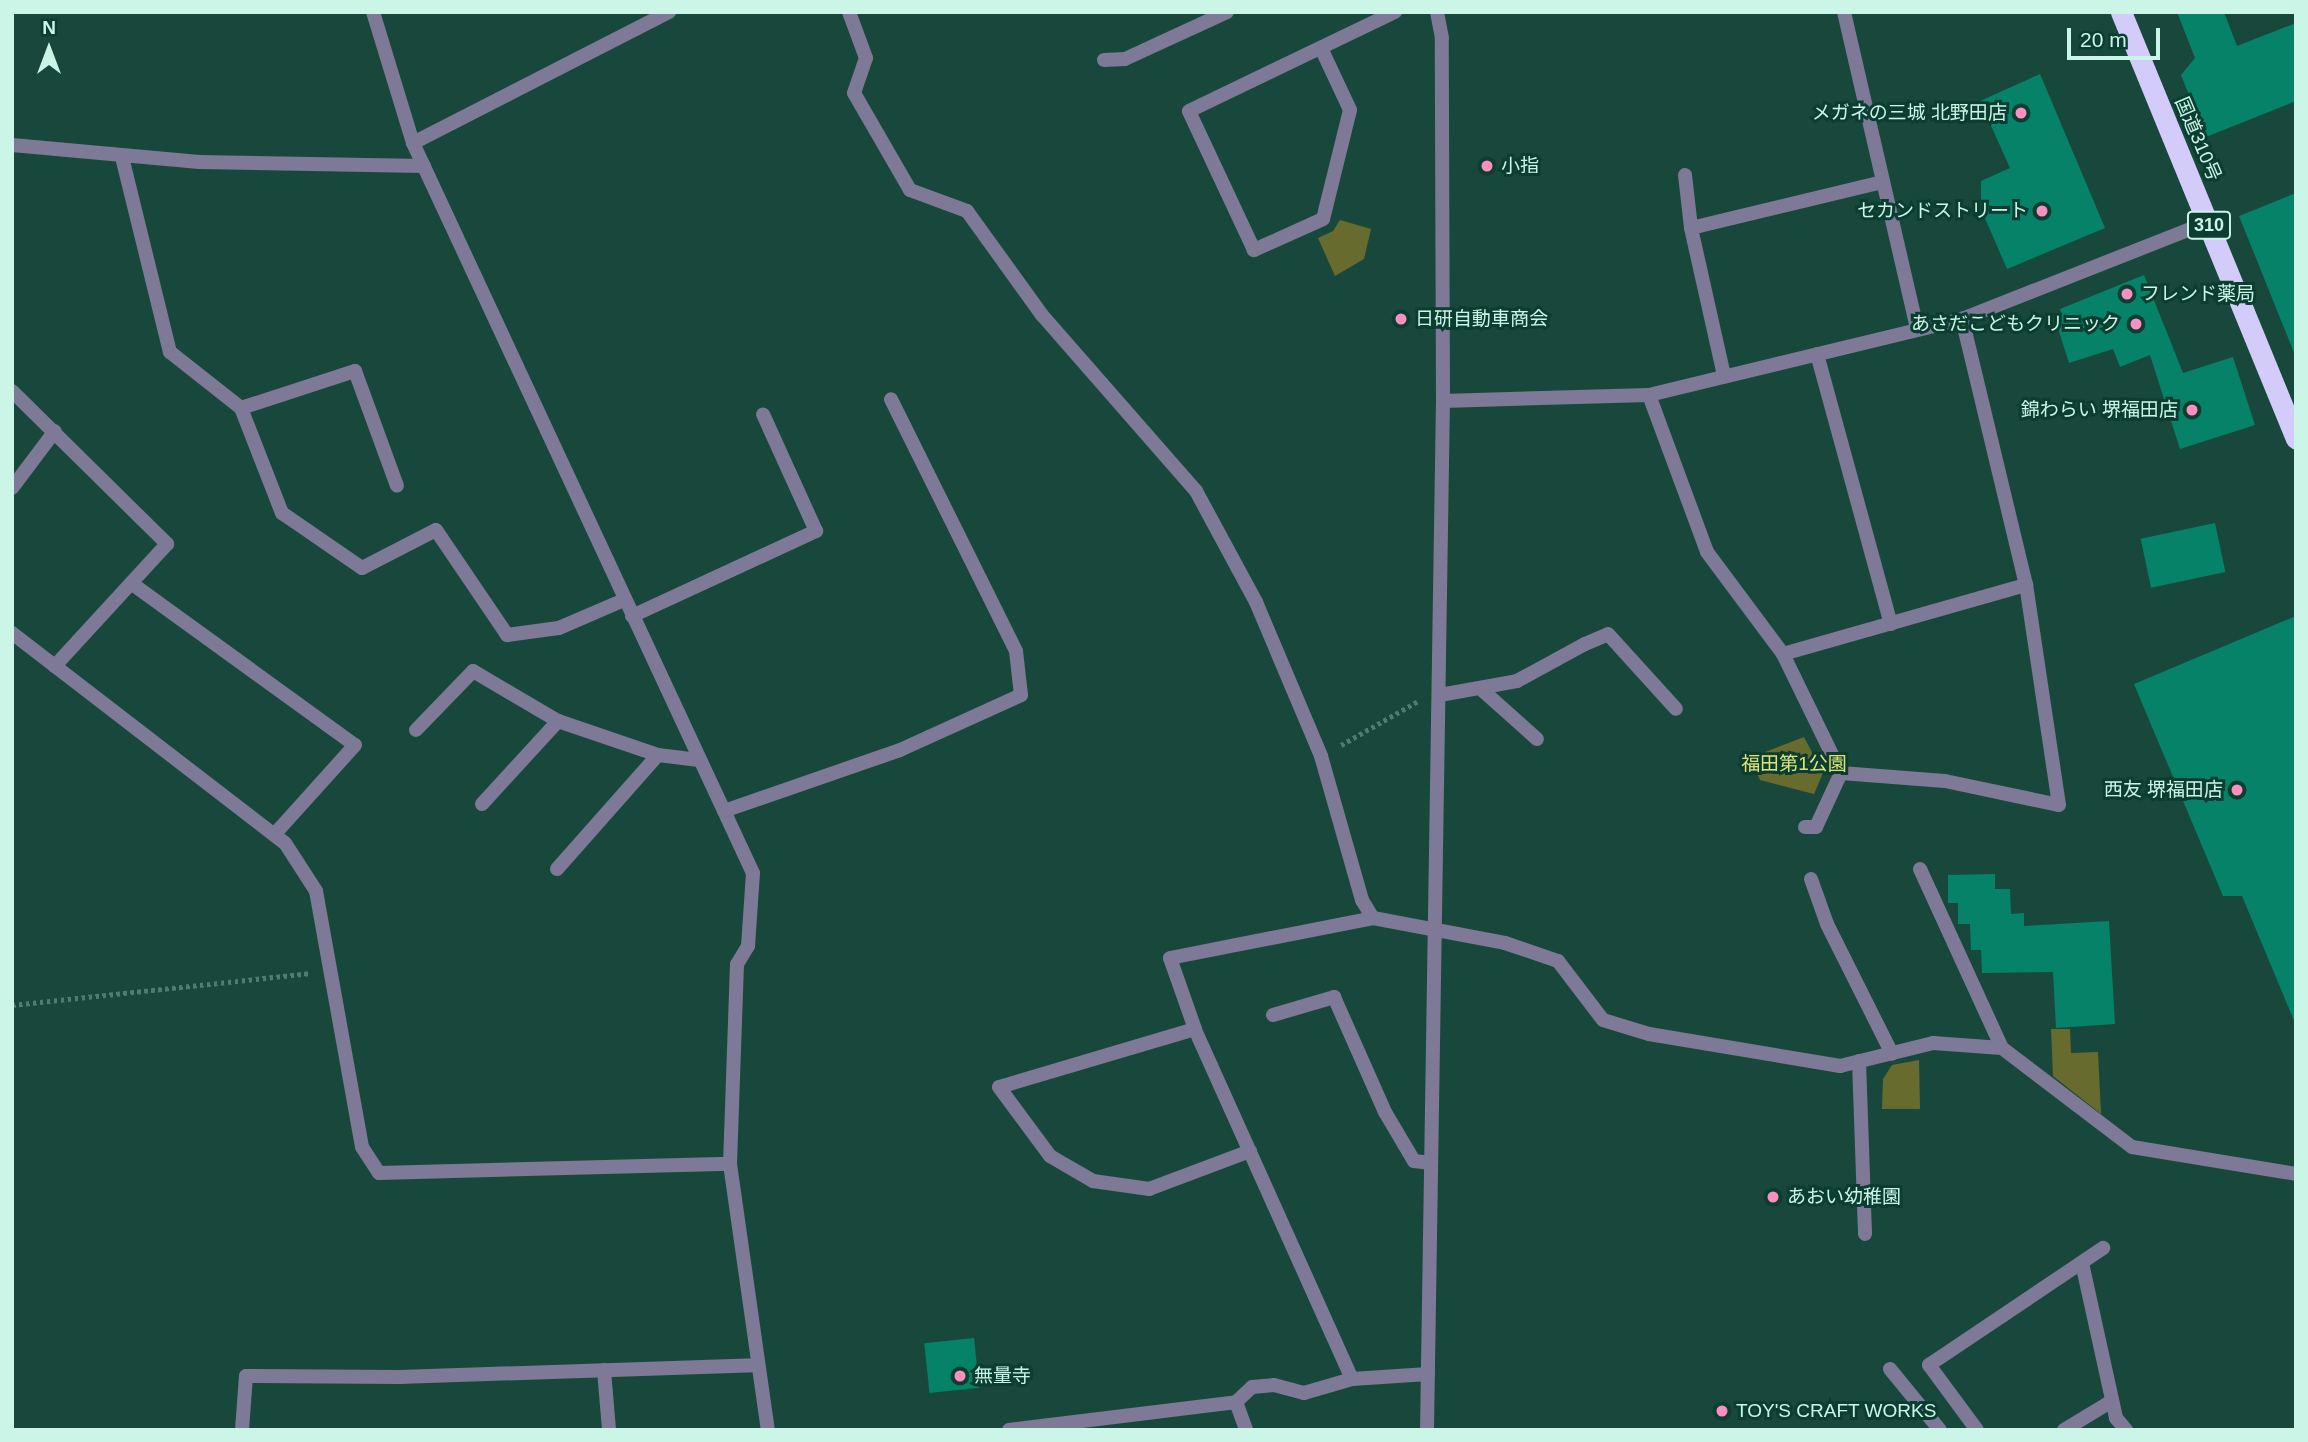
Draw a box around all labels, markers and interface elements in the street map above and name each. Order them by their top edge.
north arrow [14,14,84,84]
scale bar [2070,14,2163,58]
text: N [42,17,56,38]
text: 20 m [2080,28,2127,51]
street label: 国道310号 [2170,94,2226,184]
place label: メガネの三城 北野田店 [1812,102,2007,124]
marker: メガネの三城 北野田店 [2013,105,2029,121]
place label: 小指 [1501,155,1539,177]
marker: 小指 [1479,158,1495,174]
place label: セカンドストリート [1857,200,2028,222]
marker: セカンドストリート [2034,203,2050,219]
road number: 310 [2186,210,2232,240]
place label: フレンド薬局 [2141,283,2255,305]
marker: フレンド薬局 [2119,286,2135,302]
place label: 日研自動車商会 [1415,308,1548,330]
marker: 日研自動車商会 [1393,311,1409,327]
place label: あさだこどもクリニック [1911,313,2120,335]
marker: あさだこどもクリニック [2126,314,2146,334]
place label: 錦わらい 堺福田店 [2021,399,2178,421]
marker: 錦わらい 堺福田店 [2184,402,2200,418]
park label: 福田第1公園 [1741,753,1847,775]
place label: 西友 堺福田店 [2104,779,2223,801]
marker: 西友 堺福田店 [2229,782,2245,798]
place label: あおい幼稚園 [1787,1186,1901,1208]
marker: あおい幼稚園 [1765,1189,1781,1205]
place label: 無量寺 [974,1365,1031,1387]
marker: 無量寺 [952,1368,968,1384]
place label: TOY'S CRAFT WORKS [1736,1400,1937,1422]
marker: TOY'S CRAFT WORKS [1714,1403,1730,1419]

